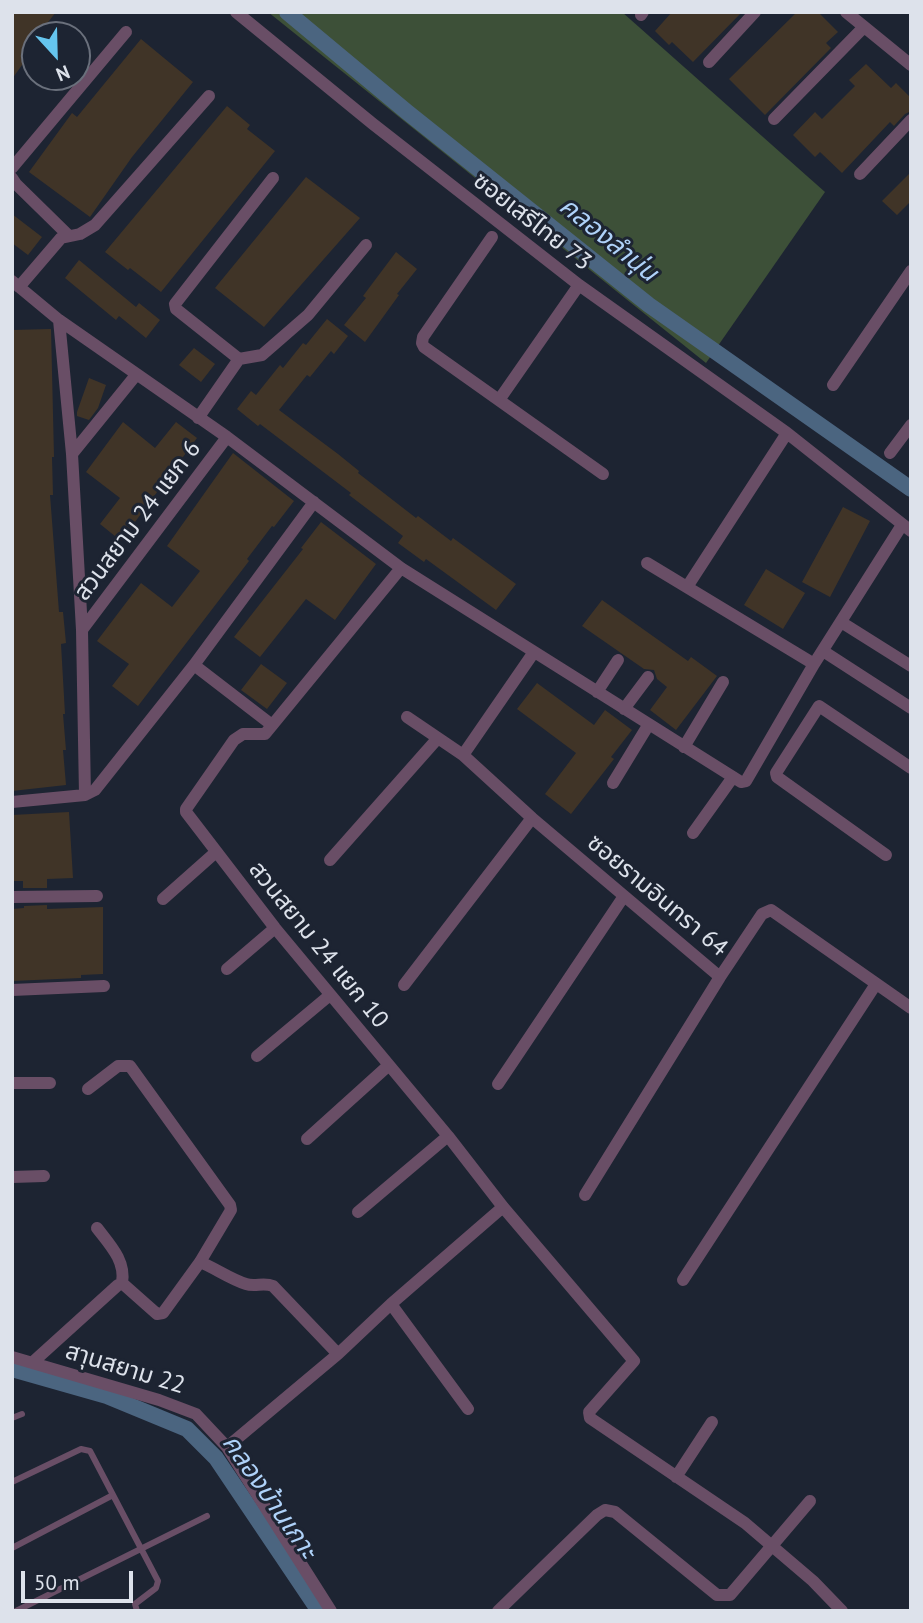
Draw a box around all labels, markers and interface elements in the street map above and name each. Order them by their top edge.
north arrow [21,21,91,91]
text: N [53,60,73,87]
street label: ซอยเสรีไทย 73 [467,167,597,277]
water label: คลองลำนุ่น [553,191,663,289]
street label: สวนสยาม 24 แยก 6 [69,435,207,607]
street label: ซอยรามอินทรา 64 [581,829,733,963]
street label: สวนสยาม 24 แยก 10 [242,856,394,1034]
street label: สาุนสยาม 22 [62,1337,188,1401]
water label: คลองบ้านเกาะ [215,1429,323,1565]
scale bar [24,1556,136,1600]
text: 50 m [34,1569,80,1596]

